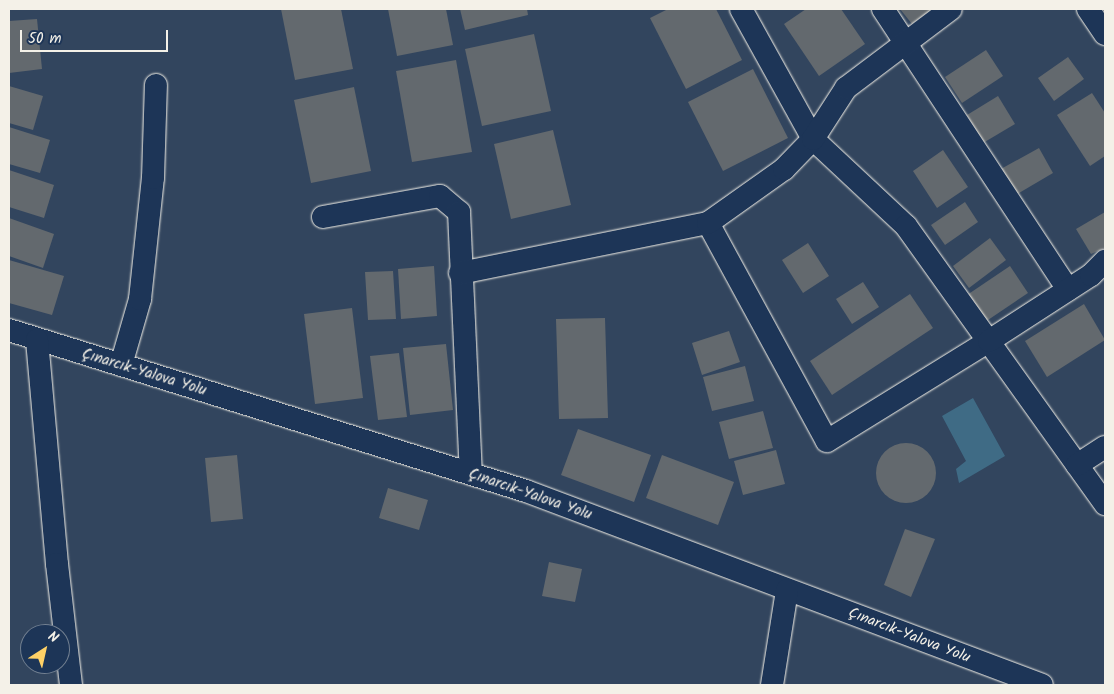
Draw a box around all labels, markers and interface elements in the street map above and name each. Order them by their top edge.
scale bar [22,20,170,52]
text: 50 m [28,27,62,51]
street label: Çınarcık-Yalova Yolu [80,345,208,401]
street label: Çınarcık-Yalova Yolu [466,465,594,525]
street label: Çınarcık-Yalova Yolu [845,604,973,668]
north arrow [20,624,70,674]
text: N [43,626,63,649]

